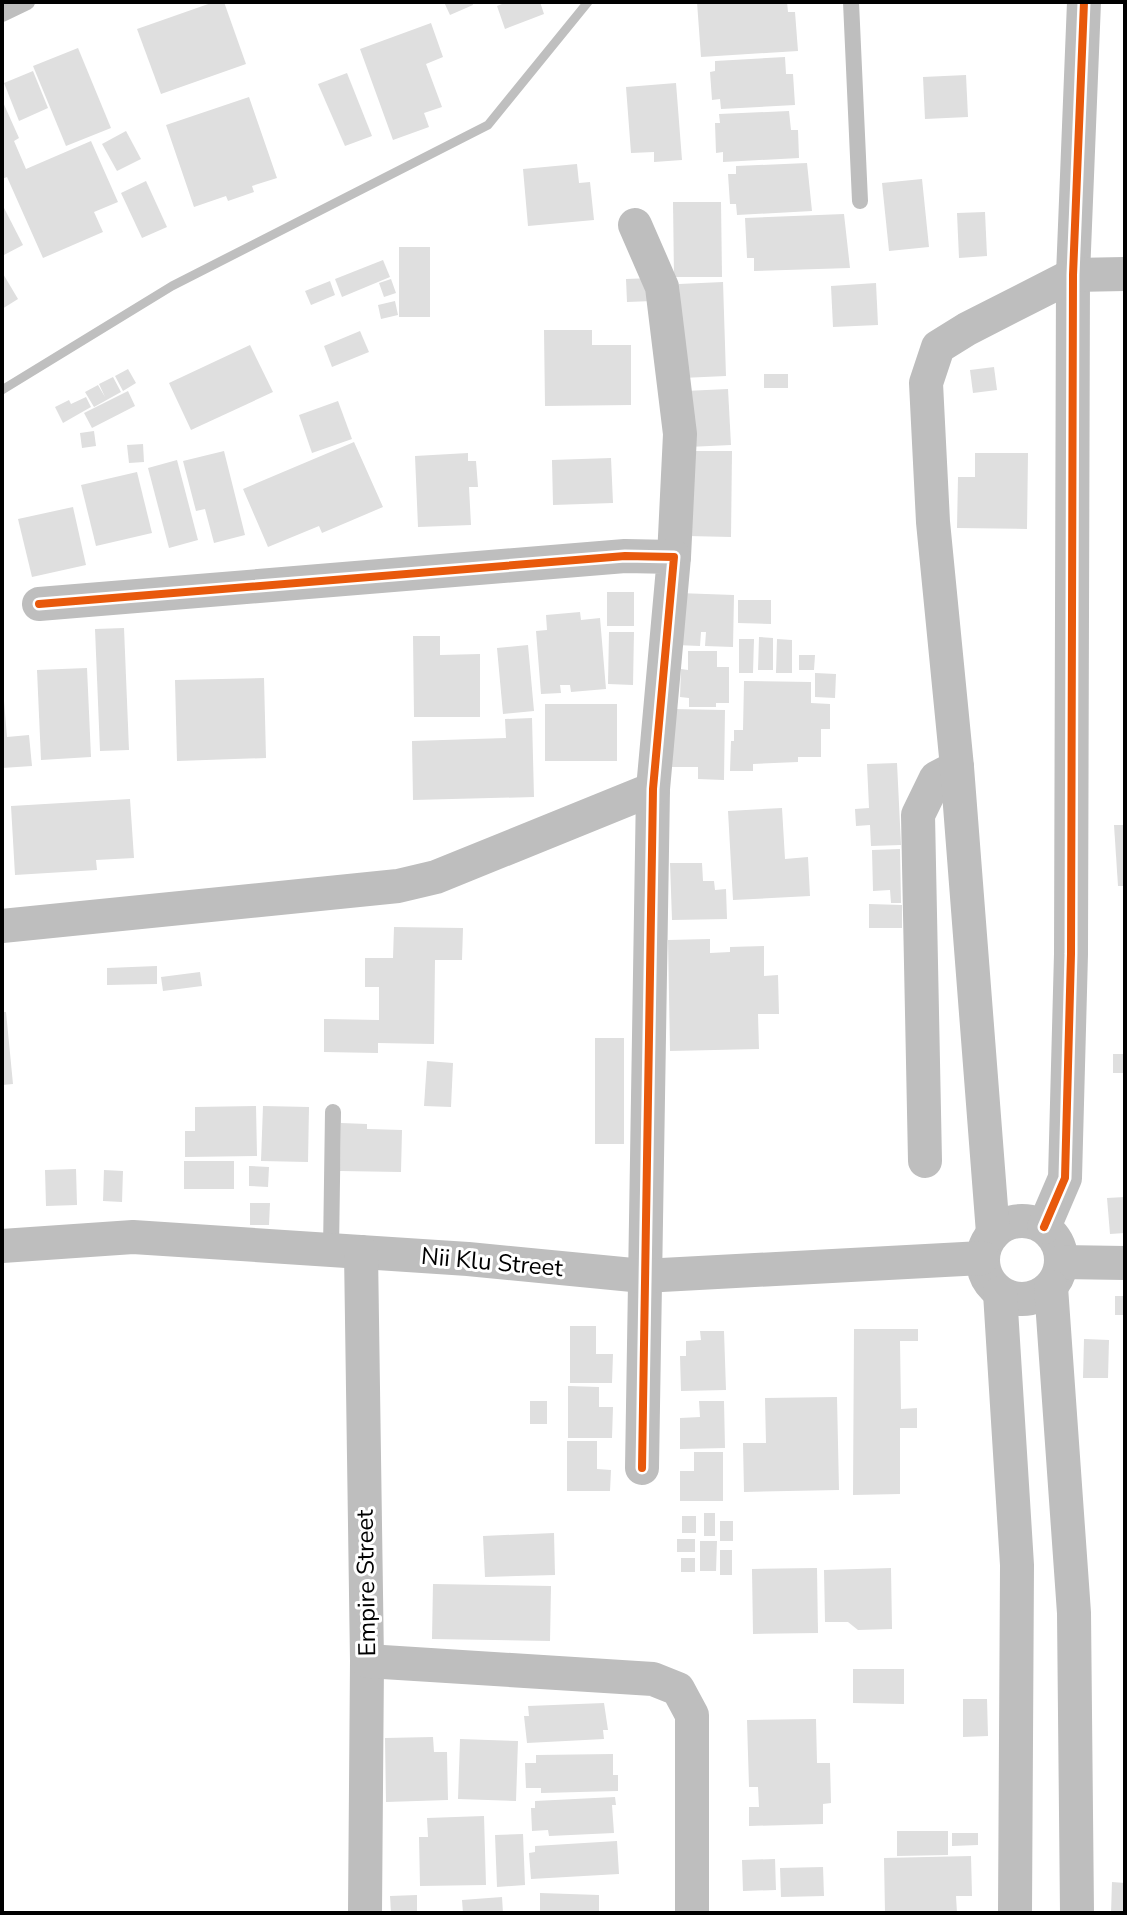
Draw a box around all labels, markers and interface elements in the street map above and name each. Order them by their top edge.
street label: Nii Klu Street [420,1240,565,1284]
street label: Empire Street [349,1509,383,1657]

